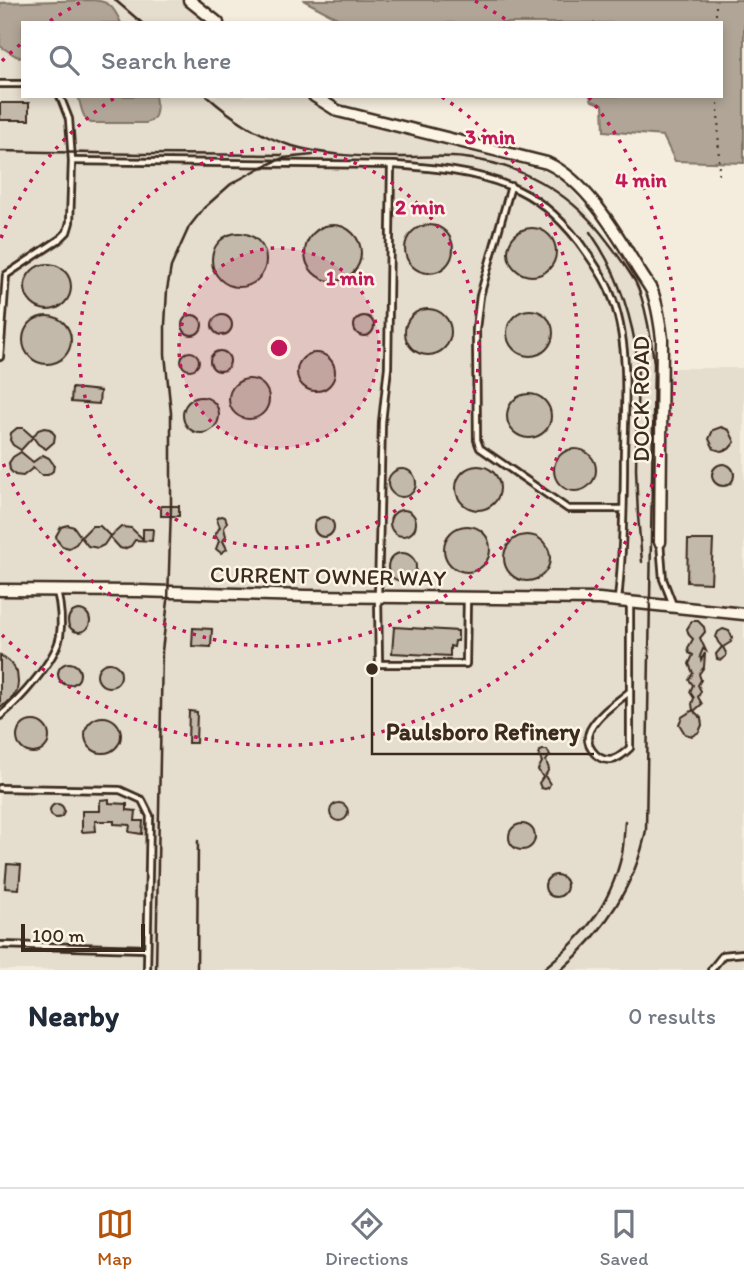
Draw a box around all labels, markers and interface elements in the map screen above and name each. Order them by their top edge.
search box [21,21,723,98]
icon: search [45,41,83,79]
text: Search here [101,44,231,76]
text: 3 min [465,124,516,149]
text: 4 min [615,167,668,192]
text: 2 min [395,194,446,219]
text: 1 min [326,265,375,290]
centre of rings [267,336,291,360]
street label: DOCK ROAD [627,336,655,462]
street label: CURRENT OWNER WAY [210,560,446,592]
callout: Paulsboro Refinery [372,709,594,754]
text: Paulsboro Refinery [386,717,581,747]
scale bar [21,921,145,953]
text: 100 m [32,924,84,947]
text: Nearby [28,997,119,1034]
text: 0 results [628,1002,716,1030]
tab: Map [96,1205,134,1270]
tab: Directions [325,1205,409,1270]
tab: Saved [600,1205,648,1270]

